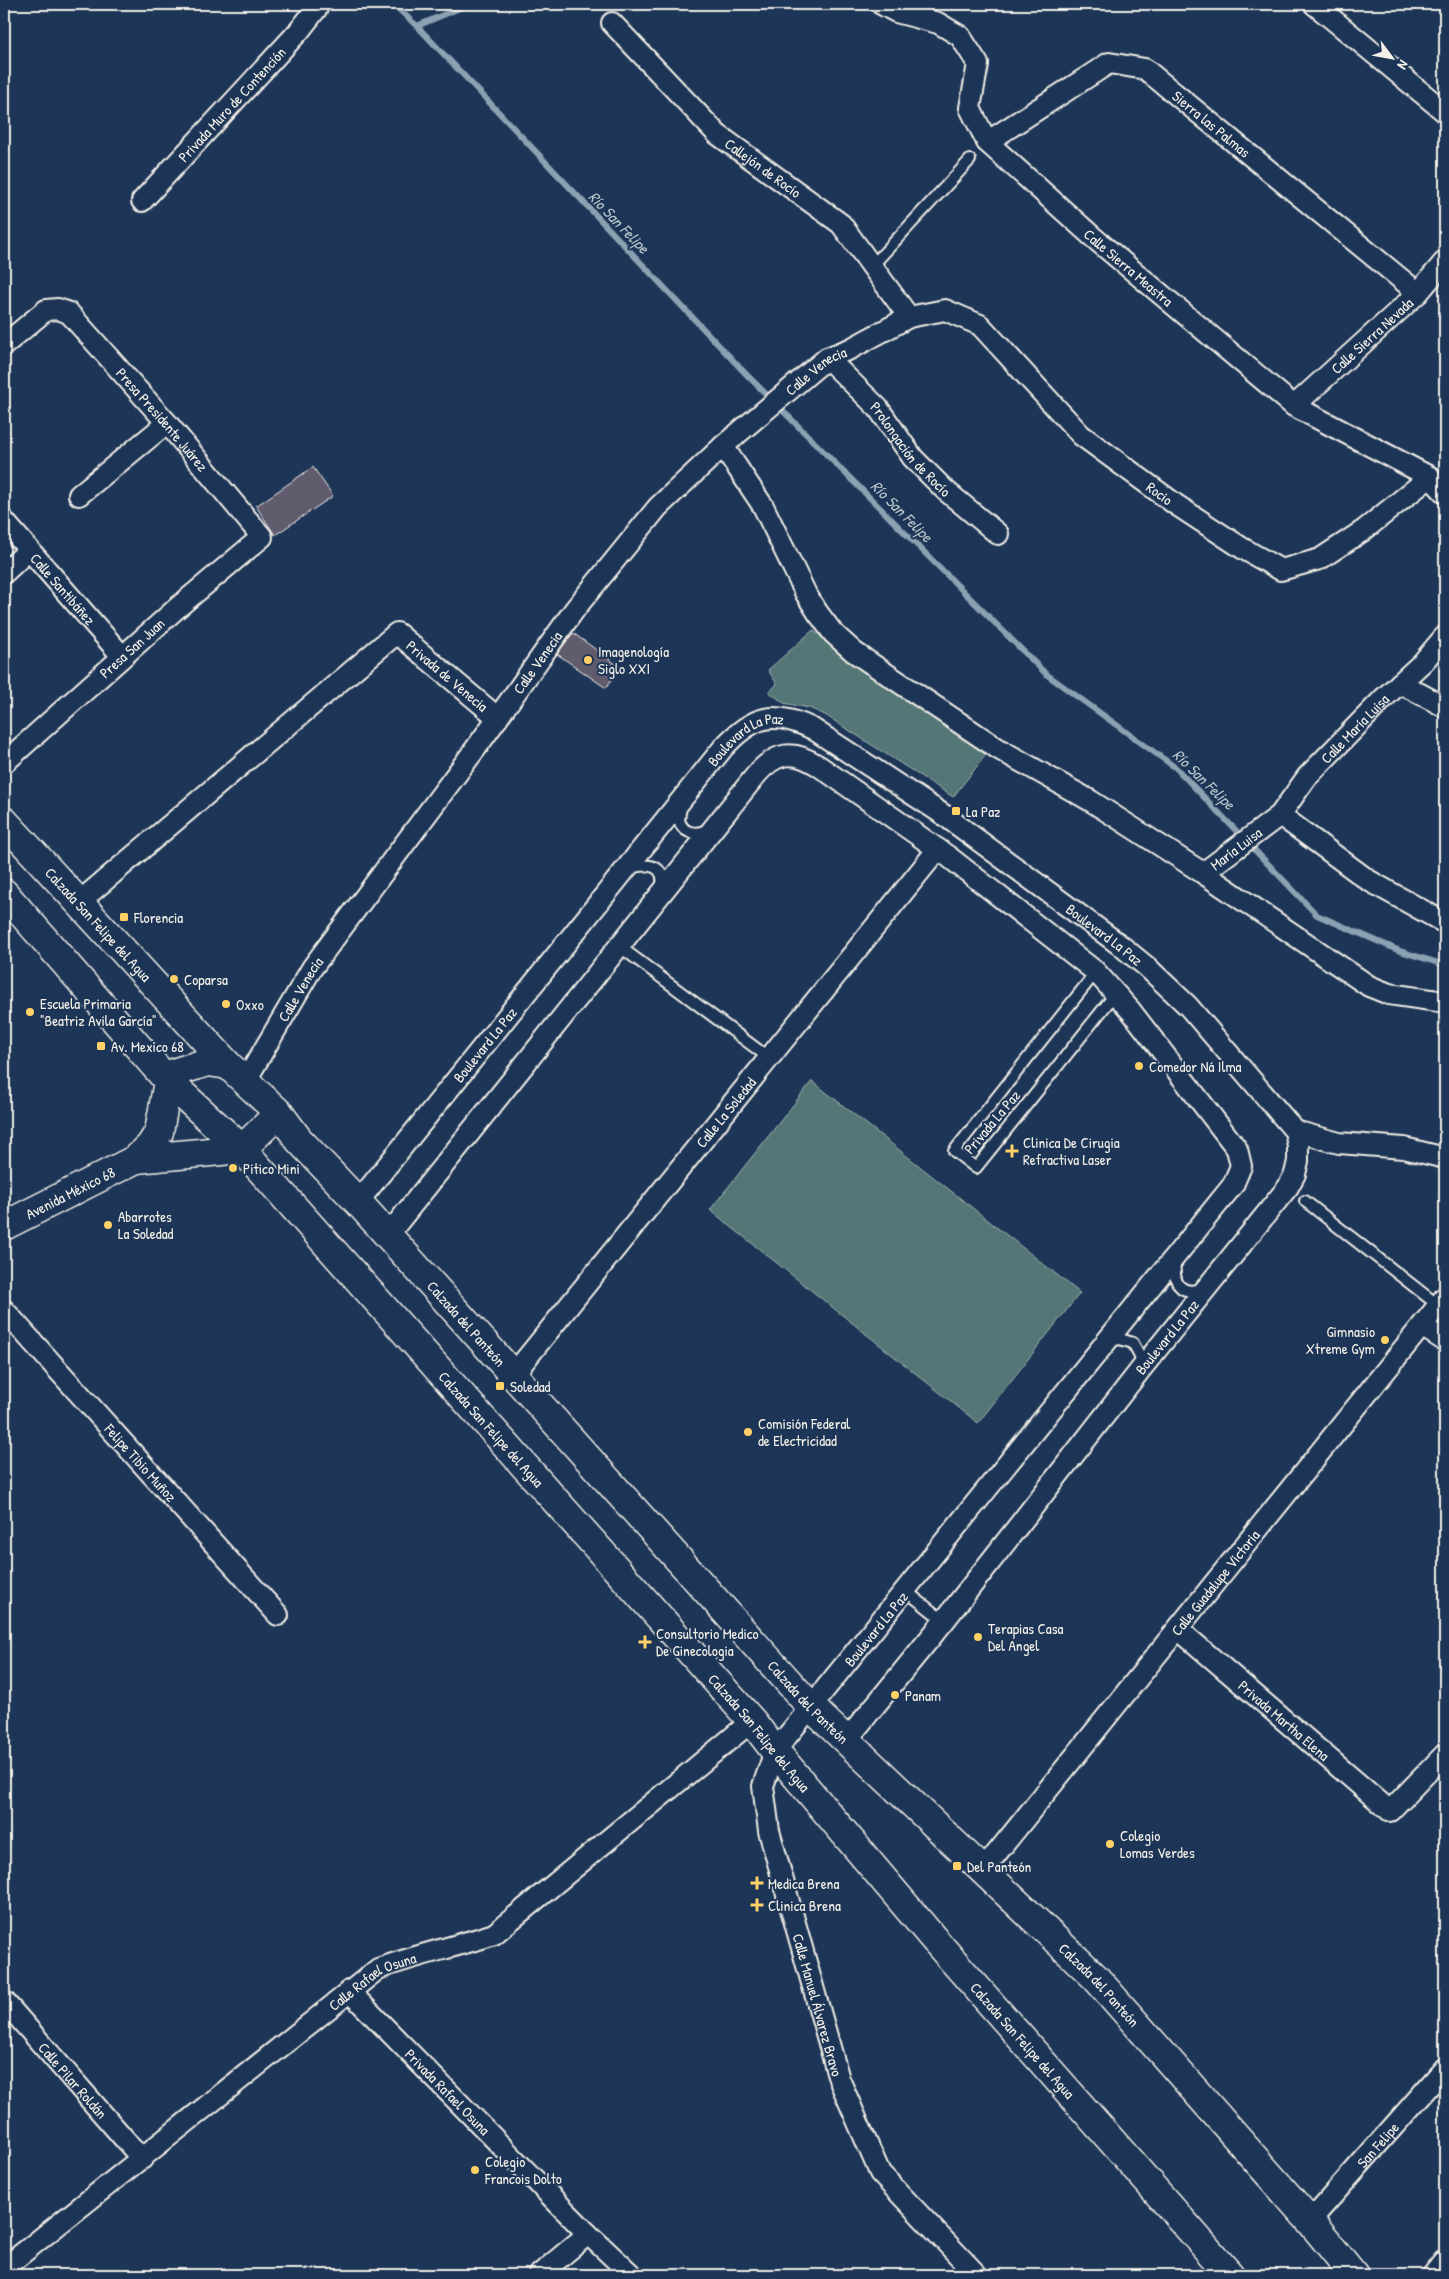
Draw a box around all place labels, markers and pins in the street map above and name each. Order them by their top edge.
place label: Imagenología Siglo XXI [598,641,669,679]
marker: Imagenología Siglo XXI [582,654,594,666]
place label: La Paz [966,801,1001,822]
marker: La Paz [950,805,962,817]
place label: Florencia [133,907,183,928]
marker: Florencia [118,911,130,923]
place label: Coparsa [184,969,228,990]
marker: Coparsa [168,973,180,985]
place label: Escuela Primaria "Beatriz Avila García" [40,993,157,1031]
place label: Oxxo [236,994,264,1015]
marker: Oxxo [220,998,232,1010]
marker: Escuela Primaria "Beatriz Avila García" [24,1006,36,1018]
place label: Av. Mexico 68 [111,1036,184,1057]
marker: Av. Mexico 68 [95,1040,107,1052]
place label: Comedor Ná Ilma [1149,1056,1242,1077]
marker: Comedor Ná Ilma [1133,1060,1145,1072]
place label: Clinica De Cirugia Refractiva Laser [1023,1132,1120,1170]
marker: Clinica De Cirugia Refractiva Laser [1005,1144,1019,1158]
place label: Pitico Mini [243,1158,300,1179]
marker: Pitico Mini [227,1162,239,1174]
place label: Abarrotes La Soledad [118,1206,174,1244]
marker: Abarrotes La Soledad [102,1219,114,1231]
place label: Gimnasio Xtreme Gym [1306,1321,1375,1359]
marker: Gimnasio Xtreme Gym [1379,1334,1391,1346]
place label: Soledad [510,1376,551,1397]
marker: Soledad [494,1380,506,1392]
place label: Comisión Federal de Electricidad [758,1413,850,1451]
marker: Comisión Federal de Electricidad [742,1426,754,1438]
place label: Terapias Casa Del Angel [988,1618,1063,1656]
place label: Consultorio Medico De Ginecologia [656,1623,759,1661]
marker: Terapias Casa Del Angel [972,1631,984,1643]
marker: Consultorio Medico De Ginecologia [638,1635,652,1649]
place label: Panam [905,1685,941,1706]
marker: Panam [889,1689,901,1701]
place label: Colegio Lomas Verdes [1120,1825,1195,1863]
marker: Colegio Lomas Verdes [1104,1838,1116,1850]
place label: Del Panteón [967,1856,1032,1877]
marker: Del Panteón [951,1860,963,1872]
place label: Medica Brena [768,1873,839,1894]
marker: Medica Brena [750,1876,764,1890]
place label: Clinica Brena [768,1895,841,1916]
marker: Clinica Brena [750,1898,764,1912]
place label: Colegio Francois Dolto [484,2151,562,2189]
marker: Colegio Francois Dolto [469,2164,481,2176]

